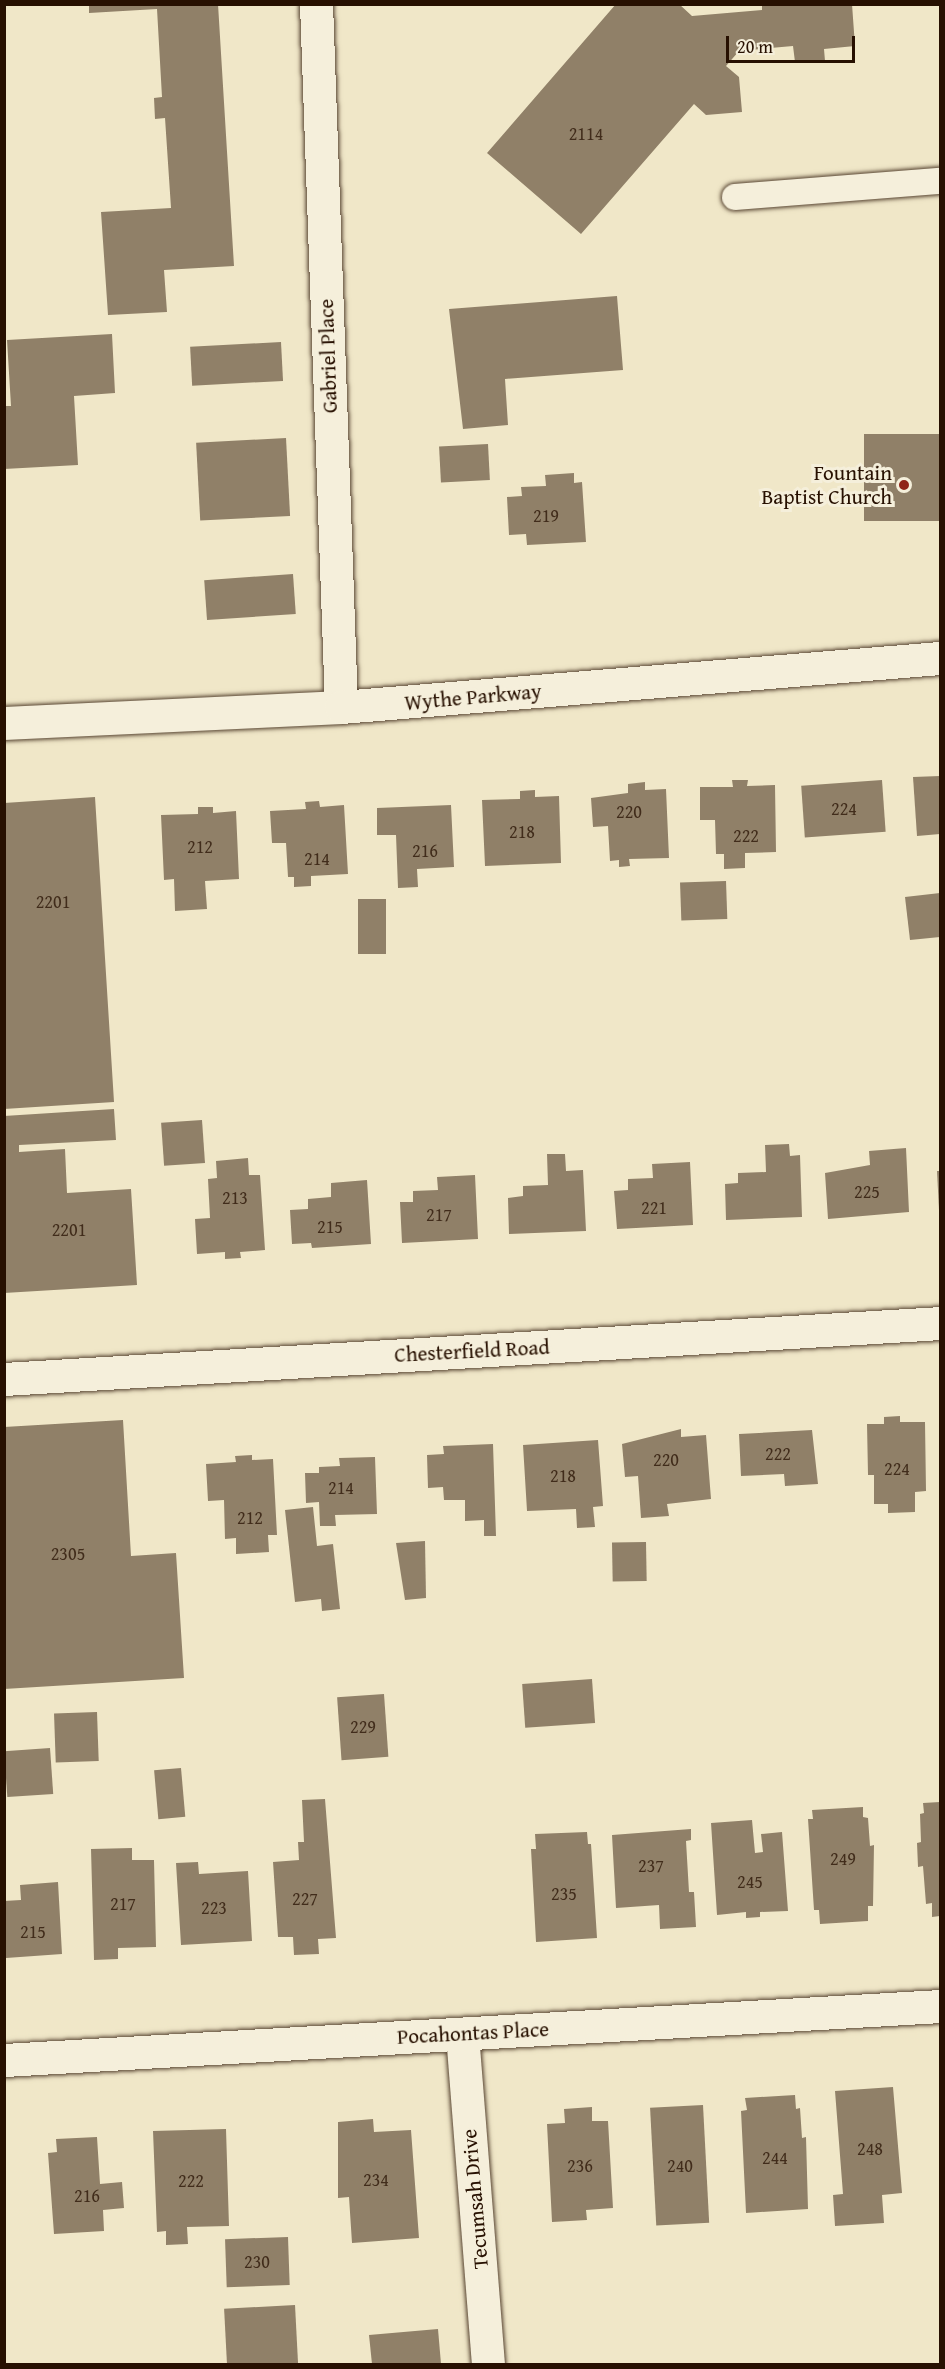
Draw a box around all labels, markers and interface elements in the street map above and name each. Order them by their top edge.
scale bar [729,24,858,62]
text: 20 m [737,33,773,60]
house number: 2114 [569,123,603,145]
street label: Gabriel Place [313,298,343,414]
place label: Fountain Baptist Church [761,460,892,510]
marker: Fountain Baptist Church [897,478,911,492]
house number: 219 [533,505,559,527]
street label: Wythe Parkway [403,678,543,716]
house number: 224 [831,798,857,820]
house number: 220 [616,801,642,823]
house number: 218 [509,821,535,843]
house number: 222 [733,825,759,847]
house number: 212 [187,836,213,858]
house number: 216 [412,840,438,862]
house number: 214 [304,848,330,870]
house number: 2201 [36,891,70,913]
house number: 225 [854,1181,880,1203]
house number: 213 [222,1187,248,1209]
house number: 221 [641,1197,667,1219]
house number: 217 [426,1204,452,1226]
house number: 215 [317,1216,343,1238]
house number: 2201 [52,1219,86,1241]
street label: Chesterfield Road [394,1334,550,1368]
house number: 222 [765,1443,791,1465]
house number: 220 [653,1449,679,1471]
house number: 224 [884,1458,910,1480]
house number: 218 [550,1465,576,1487]
house number: 214 [328,1477,354,1499]
house number: 212 [237,1507,263,1529]
house number: 2305 [51,1543,85,1565]
house number: 229 [350,1716,376,1738]
house number: 249 [830,1848,856,1870]
house number: 237 [638,1855,664,1877]
house number: 245 [737,1871,763,1893]
house number: 235 [551,1883,577,1905]
house number: 227 [292,1888,318,1910]
house number: 217 [110,1893,136,1915]
house number: 223 [201,1897,227,1919]
house number: 215 [20,1921,46,1943]
street label: Pocahontas Place [396,2016,550,2050]
street label: Tecumsah Drive [456,2128,494,2270]
house number: 248 [857,2138,883,2160]
house number: 244 [762,2147,788,2169]
house number: 236 [567,2155,593,2177]
house number: 240 [667,2155,693,2177]
house number: 234 [363,2169,389,2191]
house number: 222 [178,2170,204,2192]
house number: 216 [74,2185,100,2207]
house number: 230 [244,2251,270,2273]

